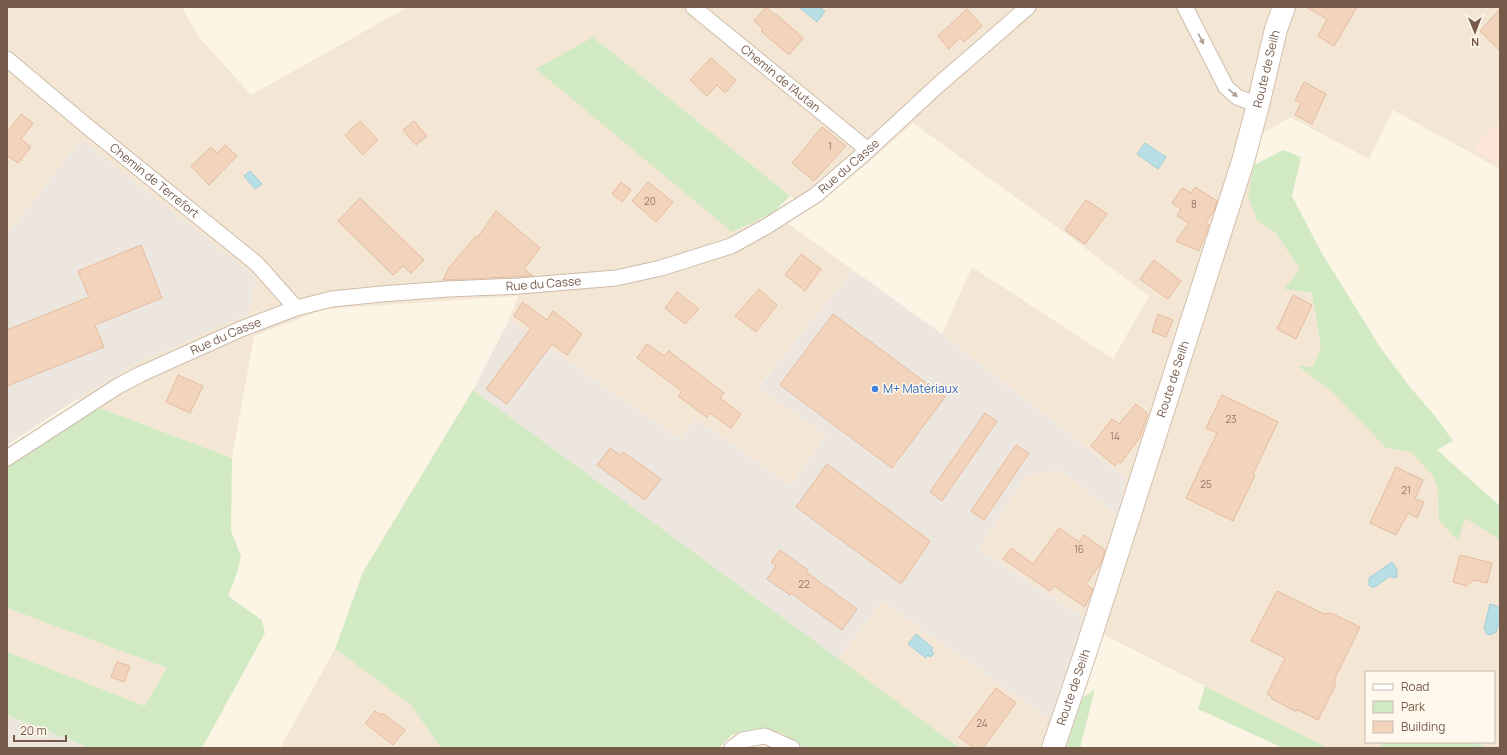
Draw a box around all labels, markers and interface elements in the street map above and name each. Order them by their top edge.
north arrow [1455,12,1495,52]
street label: Route de Seilh [1249,28,1283,110]
one-way arrow [1198,33,1204,44]
text: N [1471,35,1479,50]
street label: Chemin de l'Autan [737,40,824,116]
one-way arrow [1228,89,1238,98]
street label: Rue du Casse [814,135,883,197]
street label: Chemin de Terrefort [106,139,203,222]
house number: 1 [828,139,832,153]
house number: 20 [644,194,656,208]
house number: 8 [1191,197,1197,211]
street label: Rue du Casse [505,272,582,295]
street label: Rue du Casse [187,313,263,359]
street label: Route de Seilh [1152,338,1193,419]
place label: M+ Matériaux [883,380,959,397]
marker: M+ Matériaux [870,384,880,394]
house number: 23 [1225,412,1237,426]
house number: 14 [1110,429,1120,443]
house number: 25 [1200,477,1212,491]
house number: 21 [1401,483,1411,497]
house number: 16 [1074,542,1084,556]
house number: 22 [798,577,810,591]
street label: Route de Seilh [1052,647,1094,728]
legend [1365,671,1495,743]
text: Road [1401,678,1429,695]
text: Park [1401,698,1426,715]
house number: 24 [976,716,988,730]
scale bar [14,717,66,743]
text: Building [1401,718,1445,735]
text: 20 m [20,722,47,739]

